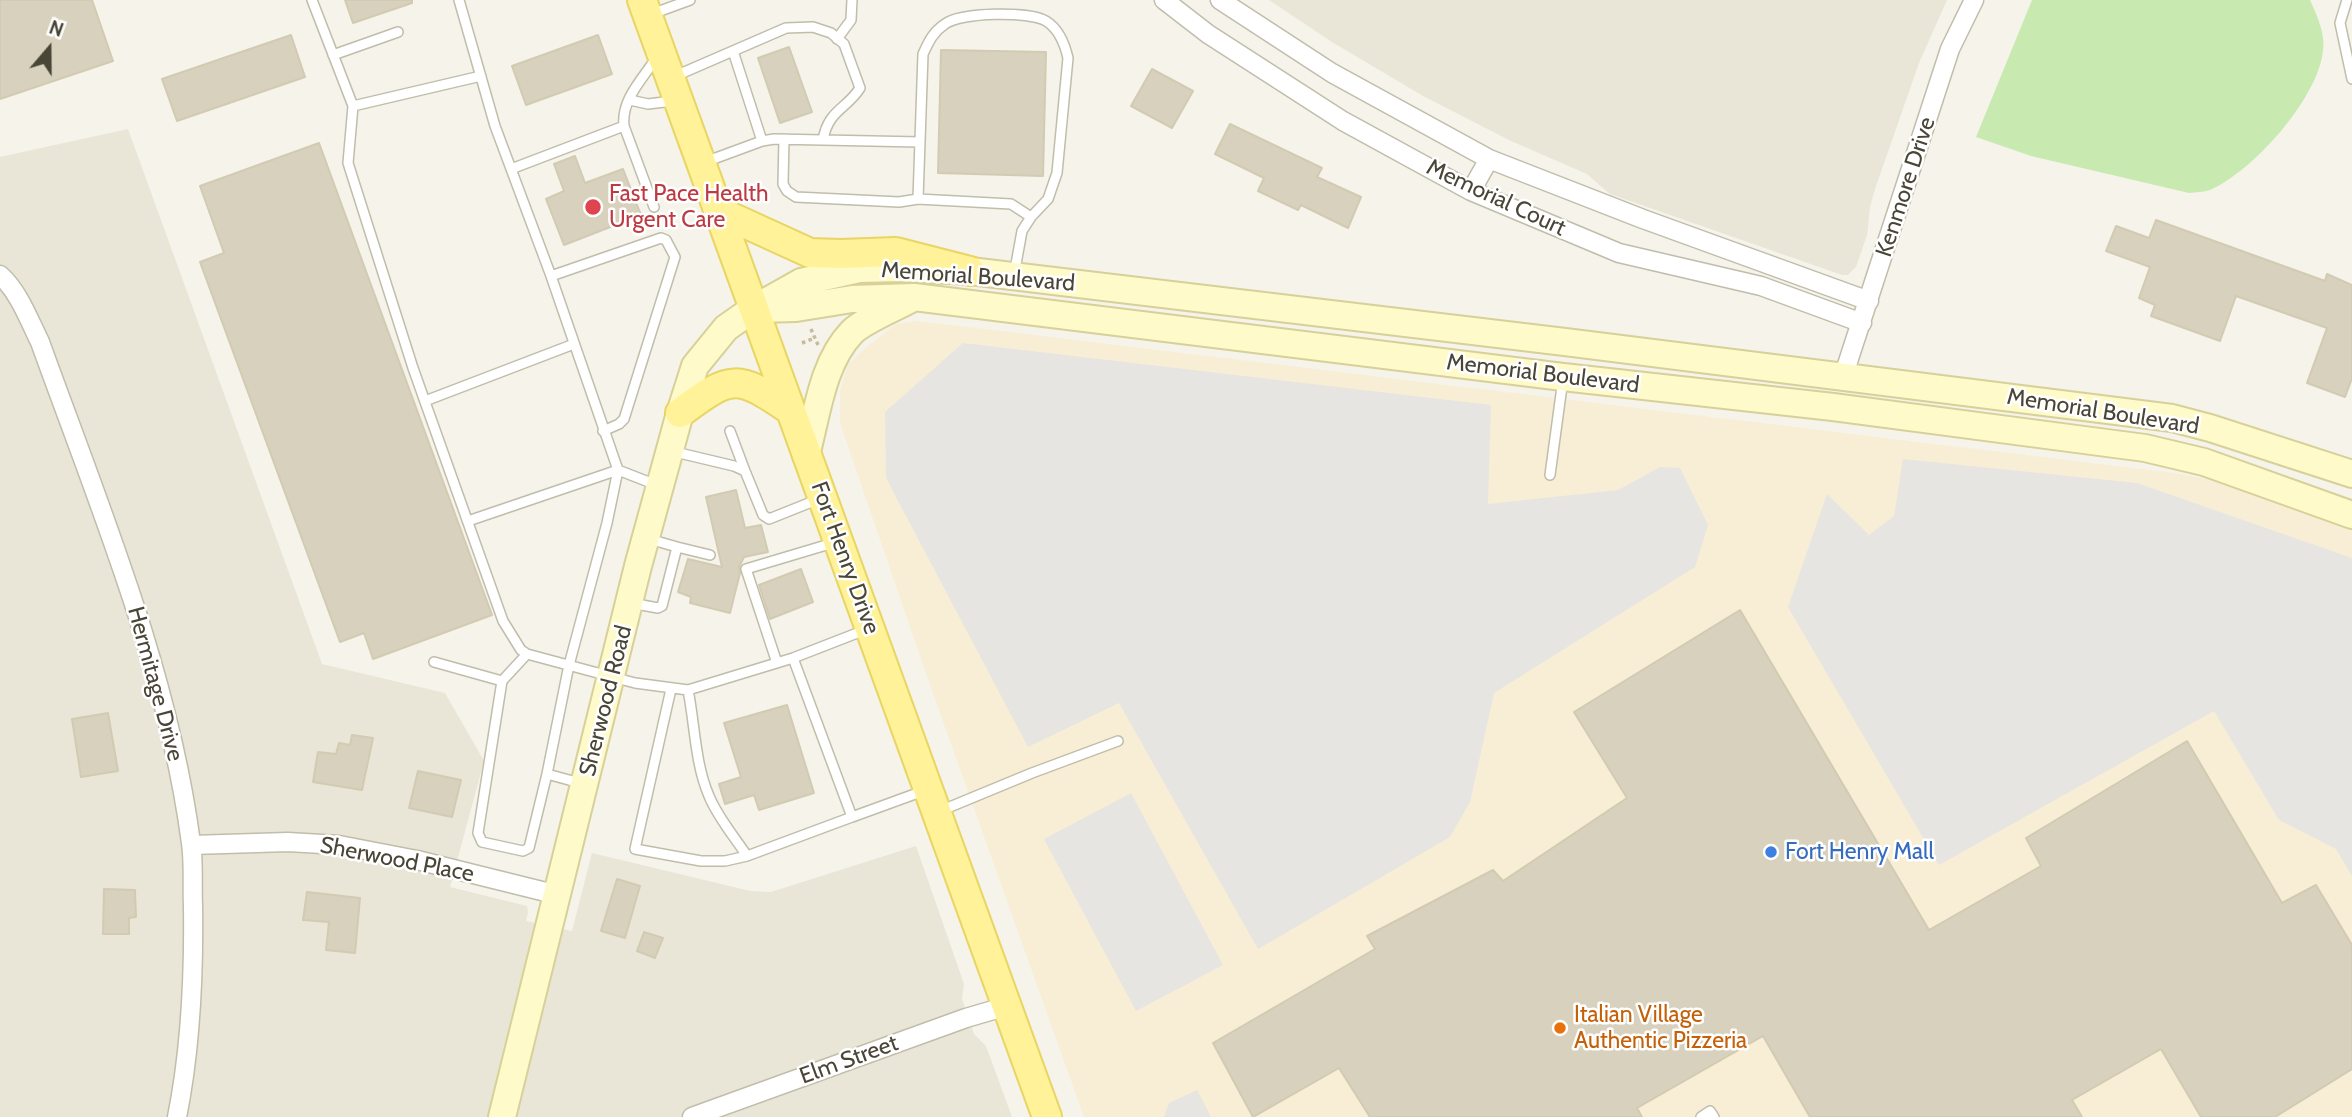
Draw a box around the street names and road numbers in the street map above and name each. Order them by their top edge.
street label: Kenmore Drive [1870,114,1942,260]
street label: Memorial Court [1422,154,1570,242]
street label: Memorial Boulevard [880,256,1076,298]
street label: Memorial Boulevard [1445,348,1641,400]
street label: Memorial Boulevard [2005,383,2201,441]
street label: Fort Henry Drive [805,478,885,638]
street label: Hermitage Drive [121,604,189,764]
street label: Sherwood Road [574,623,638,779]
street label: Sherwood Place [318,832,476,888]
street label: Elm Street [796,1029,902,1091]

